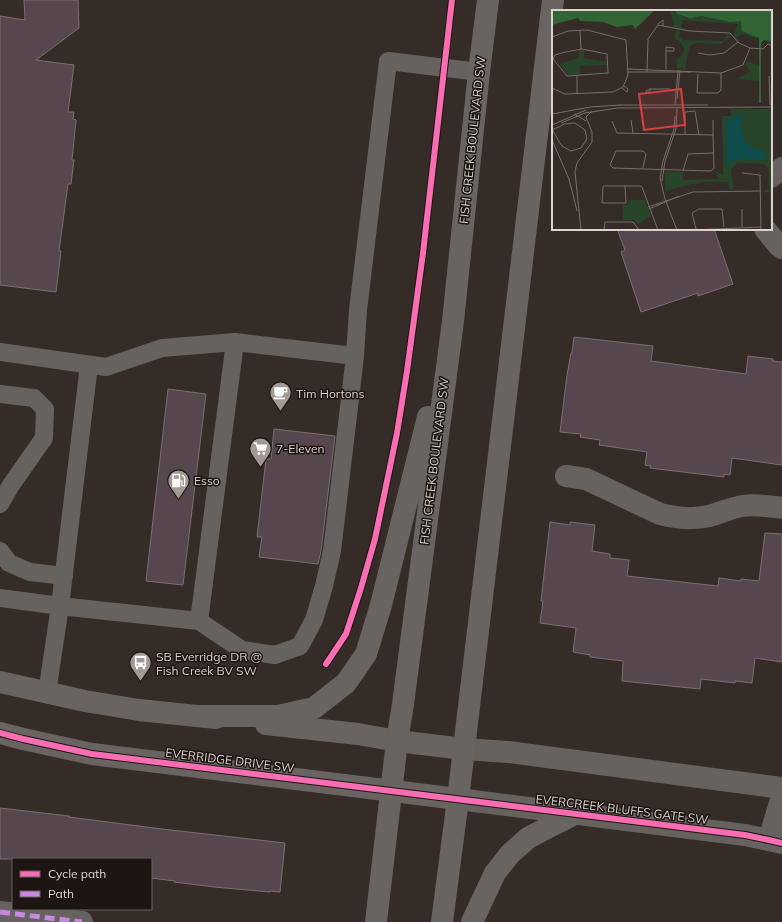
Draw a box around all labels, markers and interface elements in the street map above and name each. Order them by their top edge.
inset map [552,10,772,230]
street label: FISH CREEK BOULEVARD SW [456,56,488,224]
street label: FISH CREEK BOULEVARD SW [416,377,452,545]
cafe icon: Tim Hortons [268,380,294,413]
place label: Tim Hortons [296,386,365,401]
supermarket icon: 7-Eleven [247,435,273,468]
place label: 7-Eleven [276,441,325,456]
fuel station icon: Esso [166,467,192,500]
place label: Esso [194,473,220,488]
place label: SB Everridge DR @ Fish Creek BV SW [156,649,262,678]
bus stop icon: SB Everridge DR @ Fish Creek BV SW [127,650,153,683]
street label: EVERRIDGE DRIVE SW [165,745,295,775]
street label: EVERCREEK BLUFFS GATE SW [535,791,709,827]
legend [12,858,152,910]
text: Cycle path [48,866,106,881]
text: Path [48,886,74,901]

